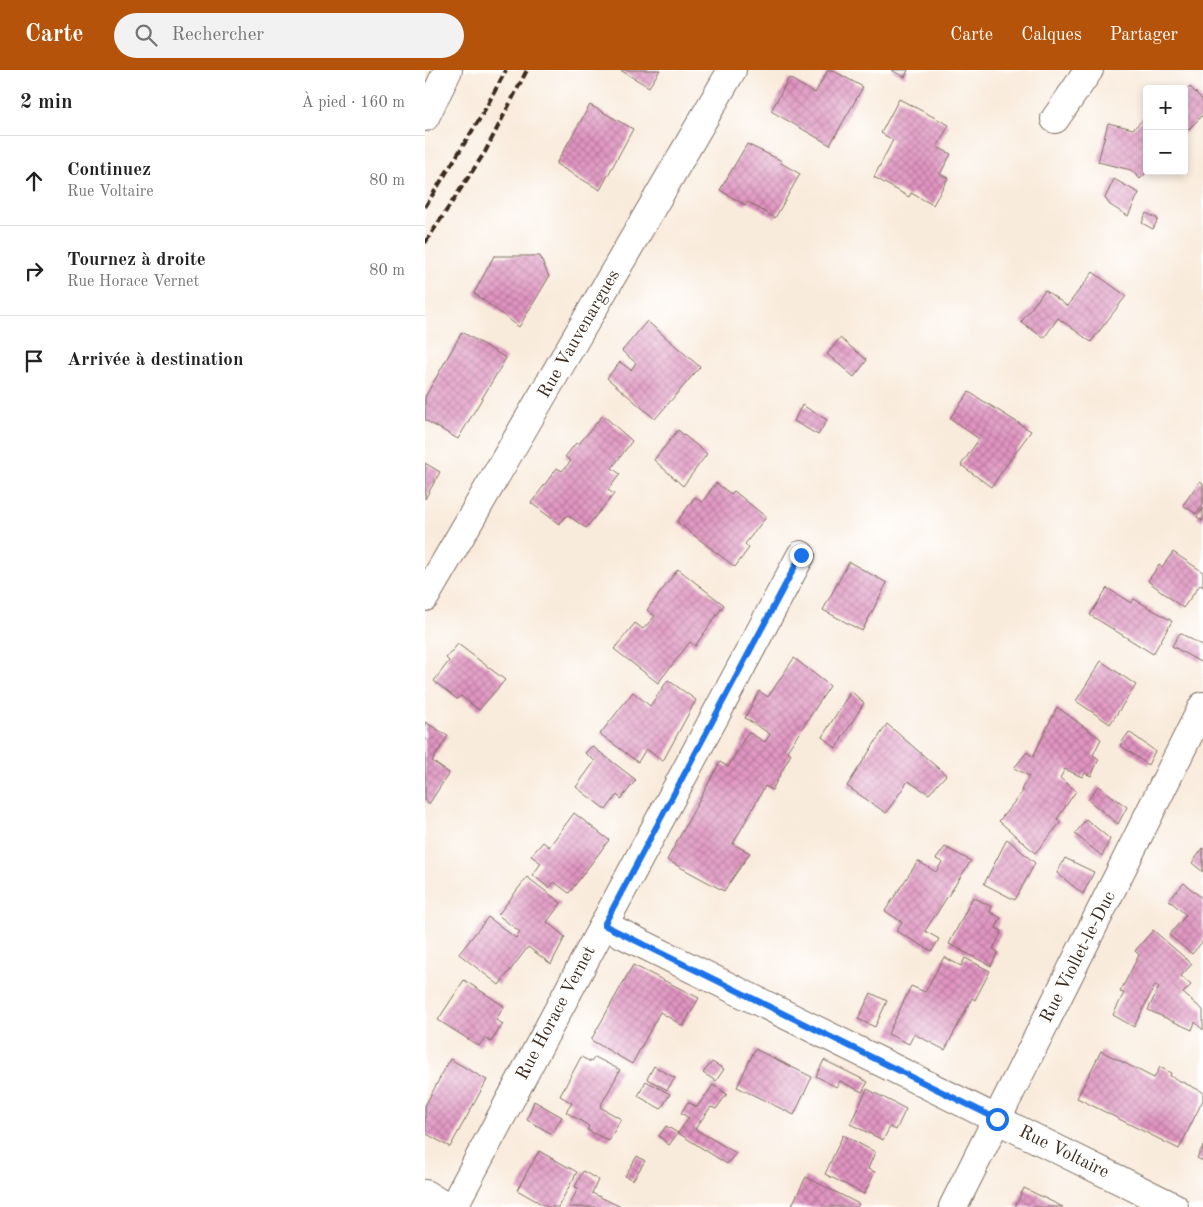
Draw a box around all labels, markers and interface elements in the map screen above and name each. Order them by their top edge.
search box [114,13,464,58]
icon: search [132,21,160,49]
text: Carte [25,23,84,47]
text: Rechercher [172,26,264,45]
text: Carte [950,26,993,44]
text: Calques [1021,26,1082,44]
text: Partager [1110,26,1178,44]
map controls [1143,85,1188,175]
button: + [1143,85,1188,130]
text: 2 min [20,92,73,113]
text: À pied · 160 m [302,95,405,111]
button: − [1143,130,1188,175]
text: Continuez [67,161,151,180]
icon: ahead [20,167,48,195]
text: 80 m [369,173,405,189]
text: Rue Voltaire [67,184,154,200]
text: Tournez à droite [67,251,206,270]
icon: right [20,257,48,285]
text: 80 m [369,263,405,279]
street label: Rue Vauvenargues [535,266,623,401]
text: Rue Horace Vernet [67,274,199,290]
icon: arrive [20,347,48,375]
text: Arrivée à destination [67,351,243,370]
route end [790,544,813,567]
street label: Rue Viollet-le-Duc [1037,888,1119,1026]
street label: Rue Horace Vernet [513,943,599,1083]
route start [986,1108,1009,1131]
street label: Rue Voltaire [1016,1123,1112,1181]

